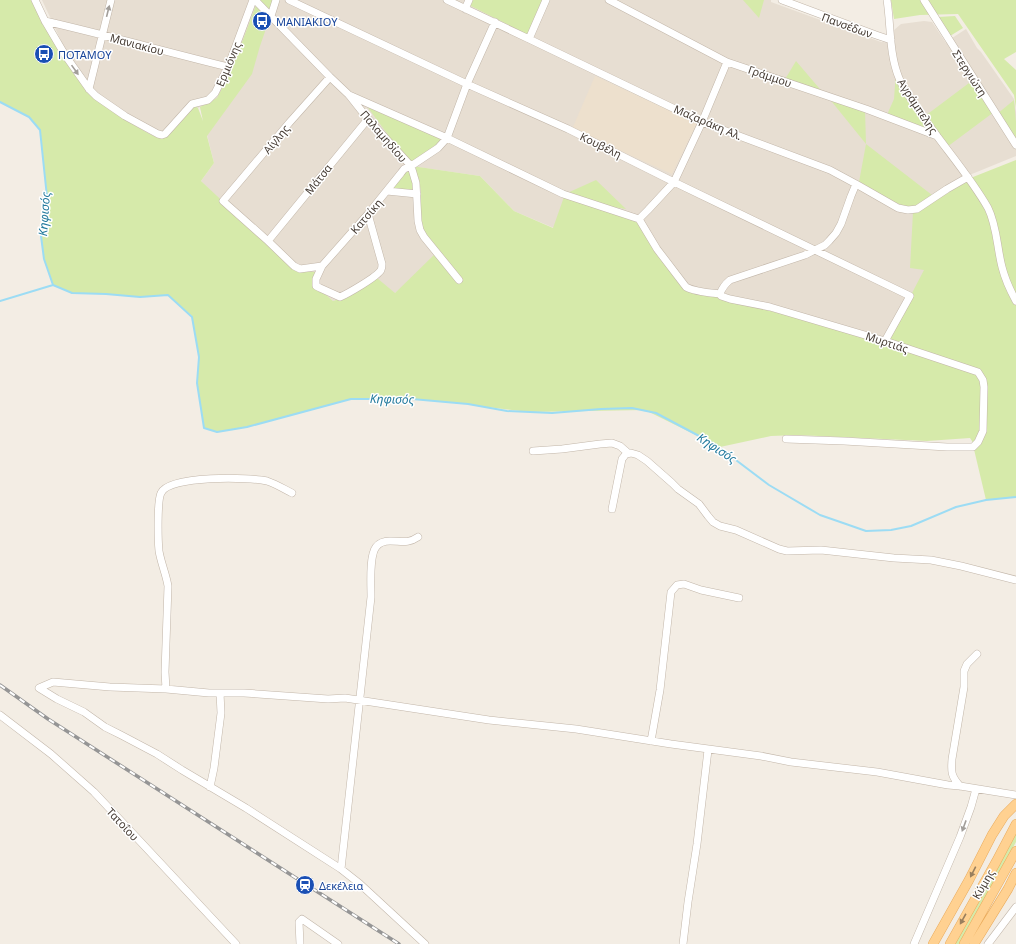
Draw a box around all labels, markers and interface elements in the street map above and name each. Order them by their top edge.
one-way arrow [106,5,112,17]
street label: Πανσέδων [820,9,875,41]
bus stop icon: ΜΑΝΙΑΚΙΟΥ [251,10,273,32]
place label: ΜΑΝΙΑΚΙΟΥ [276,14,338,29]
street label: Μανιακίου [108,30,166,58]
street label: Ερμιόνης [212,39,244,89]
bus stop icon: ΠΟΤΑΜΟΥ [33,43,55,65]
place label: ΠΟΤΑΜΟΥ [58,47,112,62]
street label: Στεργιώτη [949,47,991,99]
street label: Γράμμου [746,62,794,90]
one-way arrow [71,65,79,75]
street label: Αγράμπελης [895,75,941,137]
street label: Μαζαράκη Αλ. [672,101,744,143]
street label: Παλαμηδίου [357,107,411,165]
street label: Αίγλης [259,121,293,157]
street label: Κουβέλη [578,129,624,161]
street label: Μάτσα [301,160,335,197]
water label: Κηφισός [34,191,54,237]
street label: Κατσίκη [347,195,385,237]
street label: Μυρτιάς [864,328,910,356]
water label: Κηφισός [370,390,415,408]
water label: Κηφισός [694,429,740,467]
street label: Τατοΐου [104,804,142,844]
one-way arrow [961,821,967,833]
street label: Κύμης [968,866,998,902]
one-way arrow [970,866,976,878]
station icon: Δεκέλεια [294,874,316,896]
place label: Δεκέλεια [319,878,364,893]
one-way arrow [960,914,966,925]

